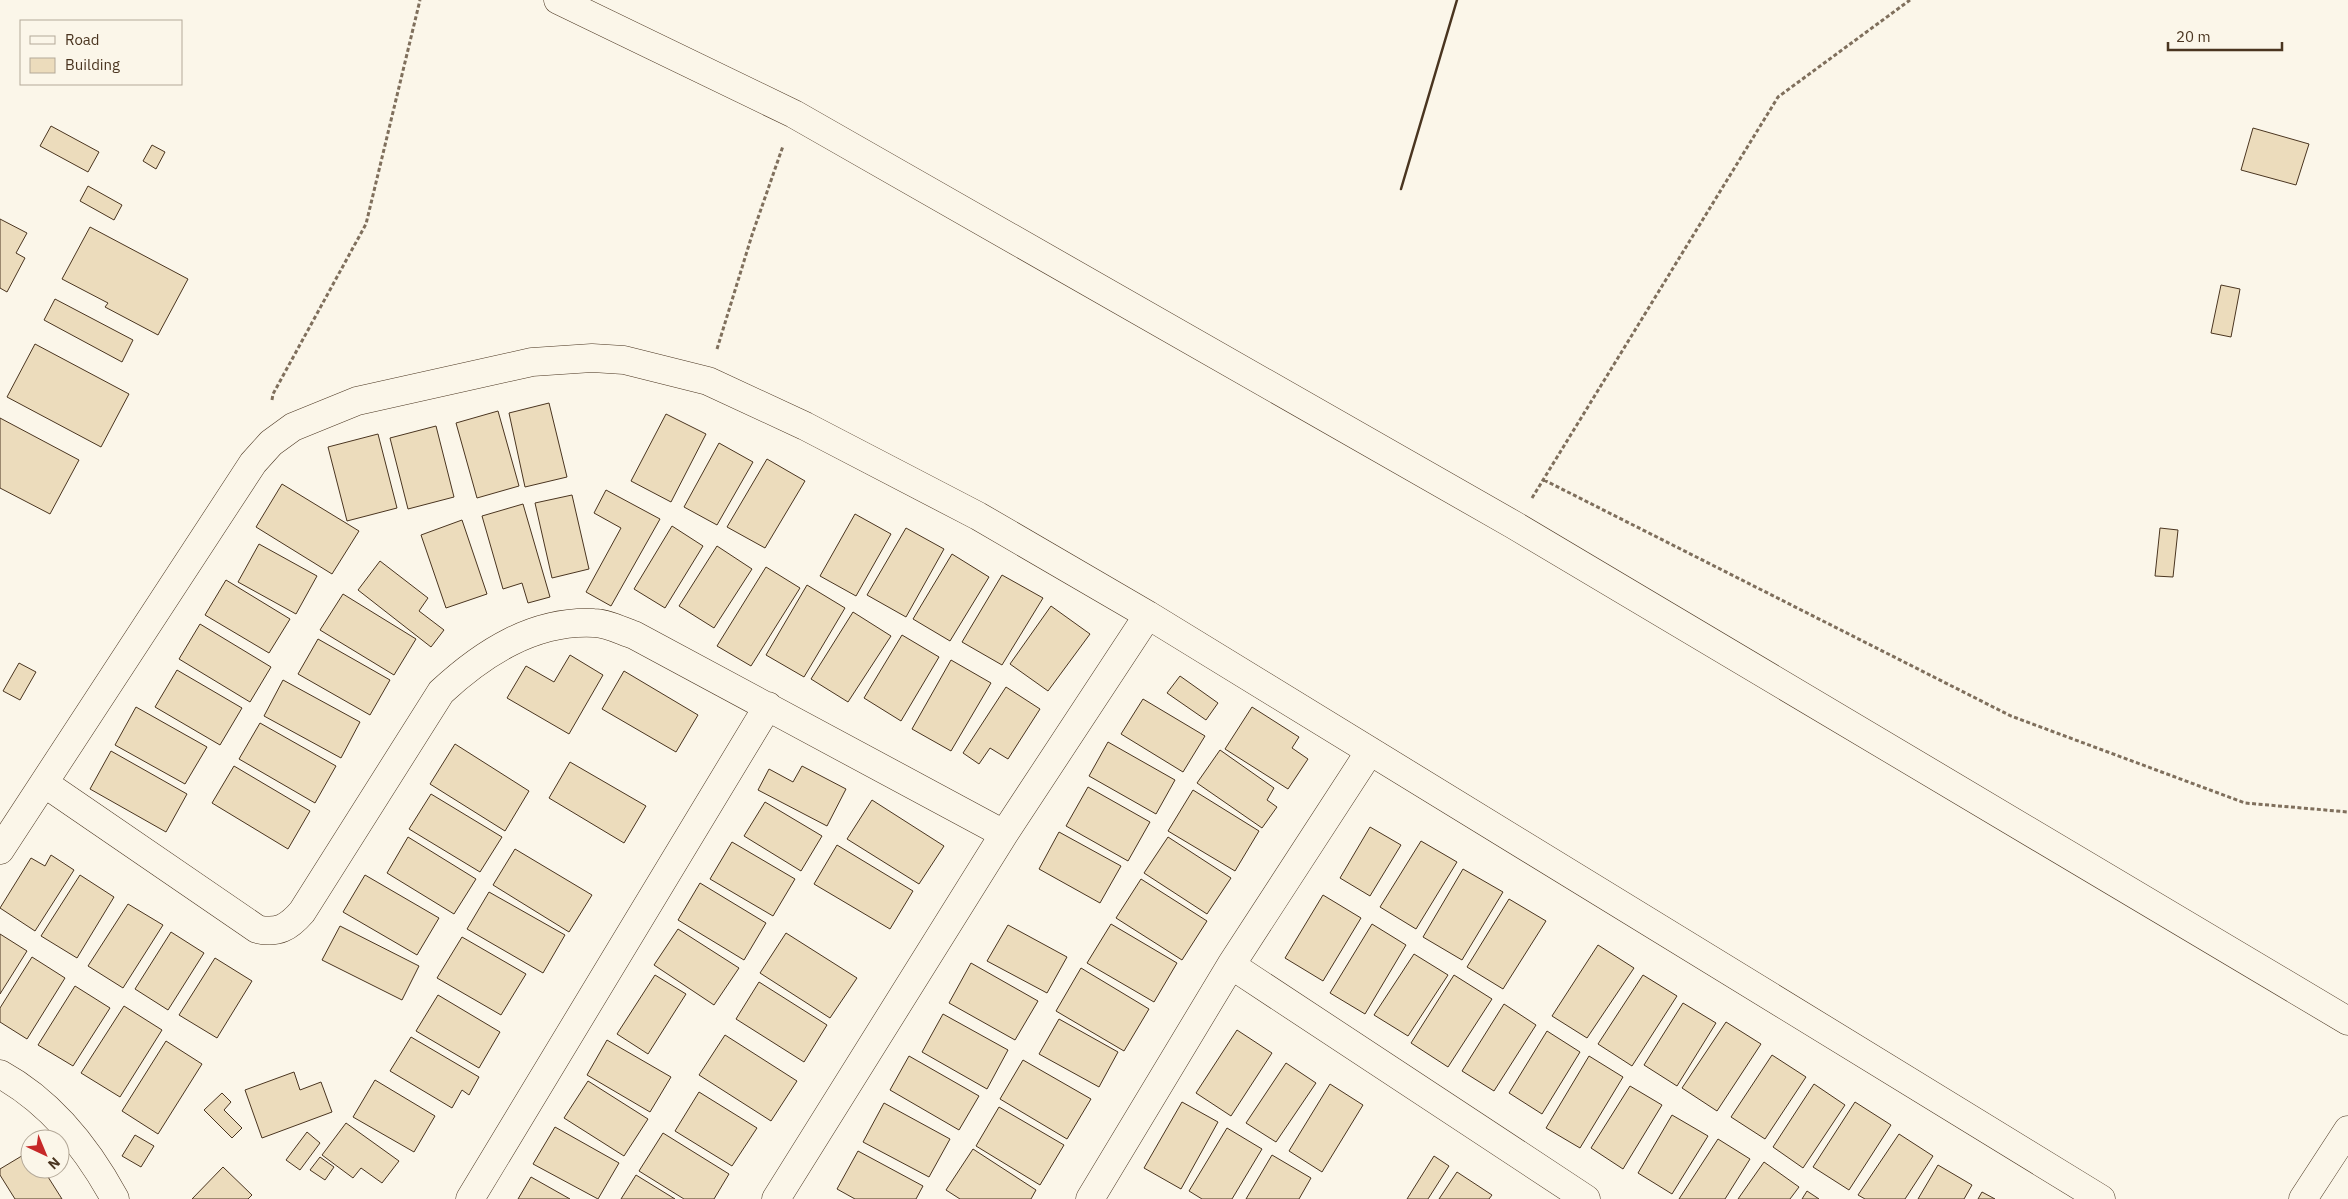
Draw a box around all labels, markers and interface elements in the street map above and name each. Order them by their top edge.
legend [20,20,182,85]
scale bar [2168,20,2282,52]
text: 20 m [2176,27,2211,46]
text: Road [65,30,100,49]
text: Building [65,55,120,74]
north arrow [20,1129,70,1179]
text: N [44,1153,64,1173]

